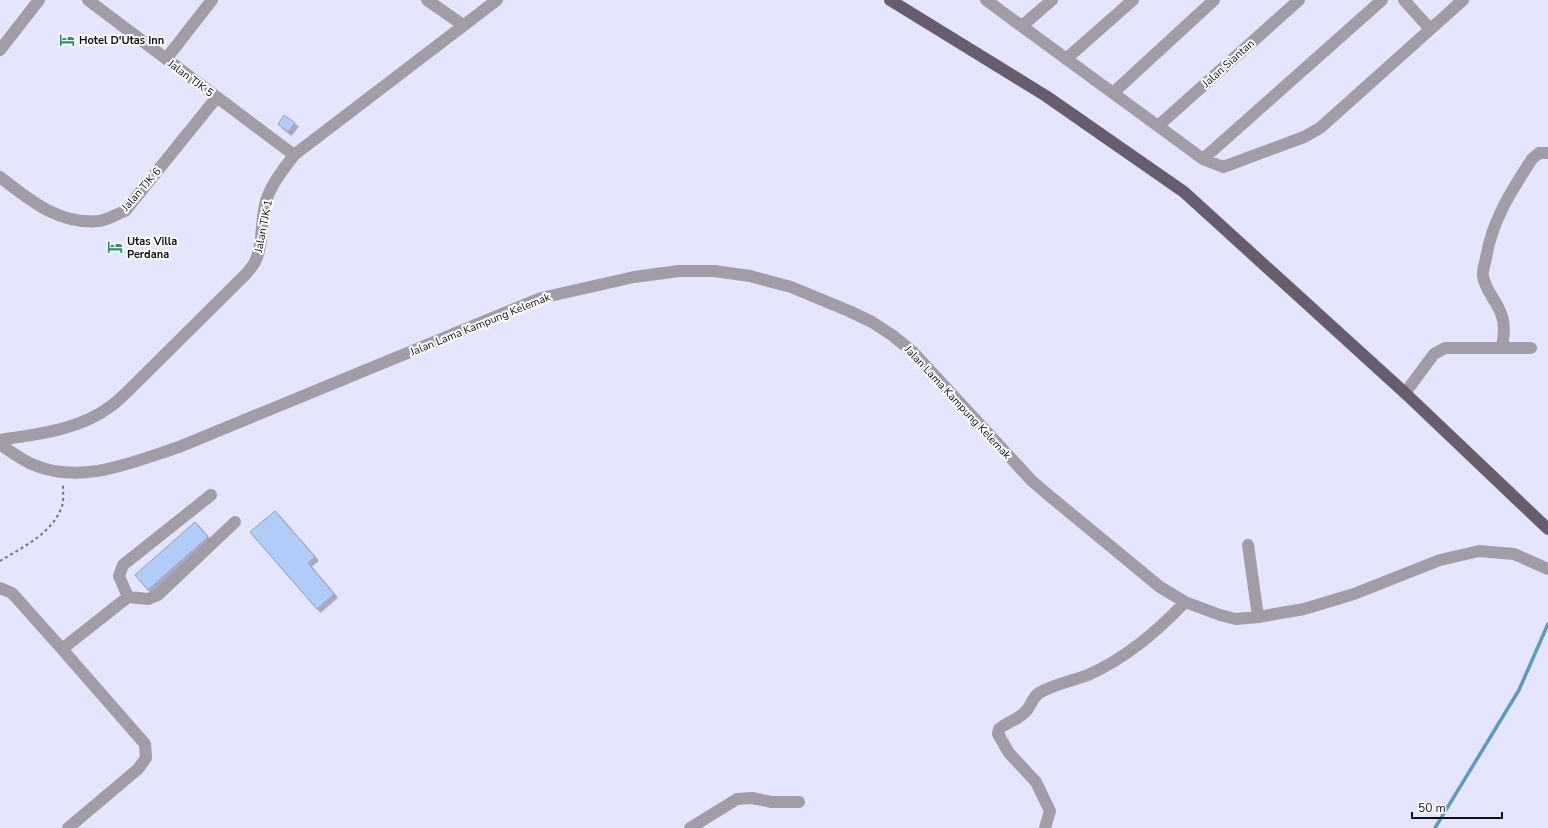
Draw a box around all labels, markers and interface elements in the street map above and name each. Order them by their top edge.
hotel icon: Hotel D'Utas Inn [58,31,76,49]
place label: Hotel D'Utas Inn [79,33,164,48]
street label: Jalan Siantan [1198,36,1257,91]
street label: Jalan TJK 5 [164,56,217,101]
street label: Jalan TJK 6 [118,164,165,215]
street label: Jalan TJK 1 [251,198,276,255]
place label: Utas Villa Perdana [127,234,177,262]
hotel icon: Utas Villa Perdana [106,238,124,256]
street label: Jalan Lama Kampung Kelemak [407,289,553,360]
street label: Jalan Lama Kampung Kelemak [900,342,1015,463]
scale bar [1412,794,1502,820]
text: 50 m [1418,800,1446,816]

